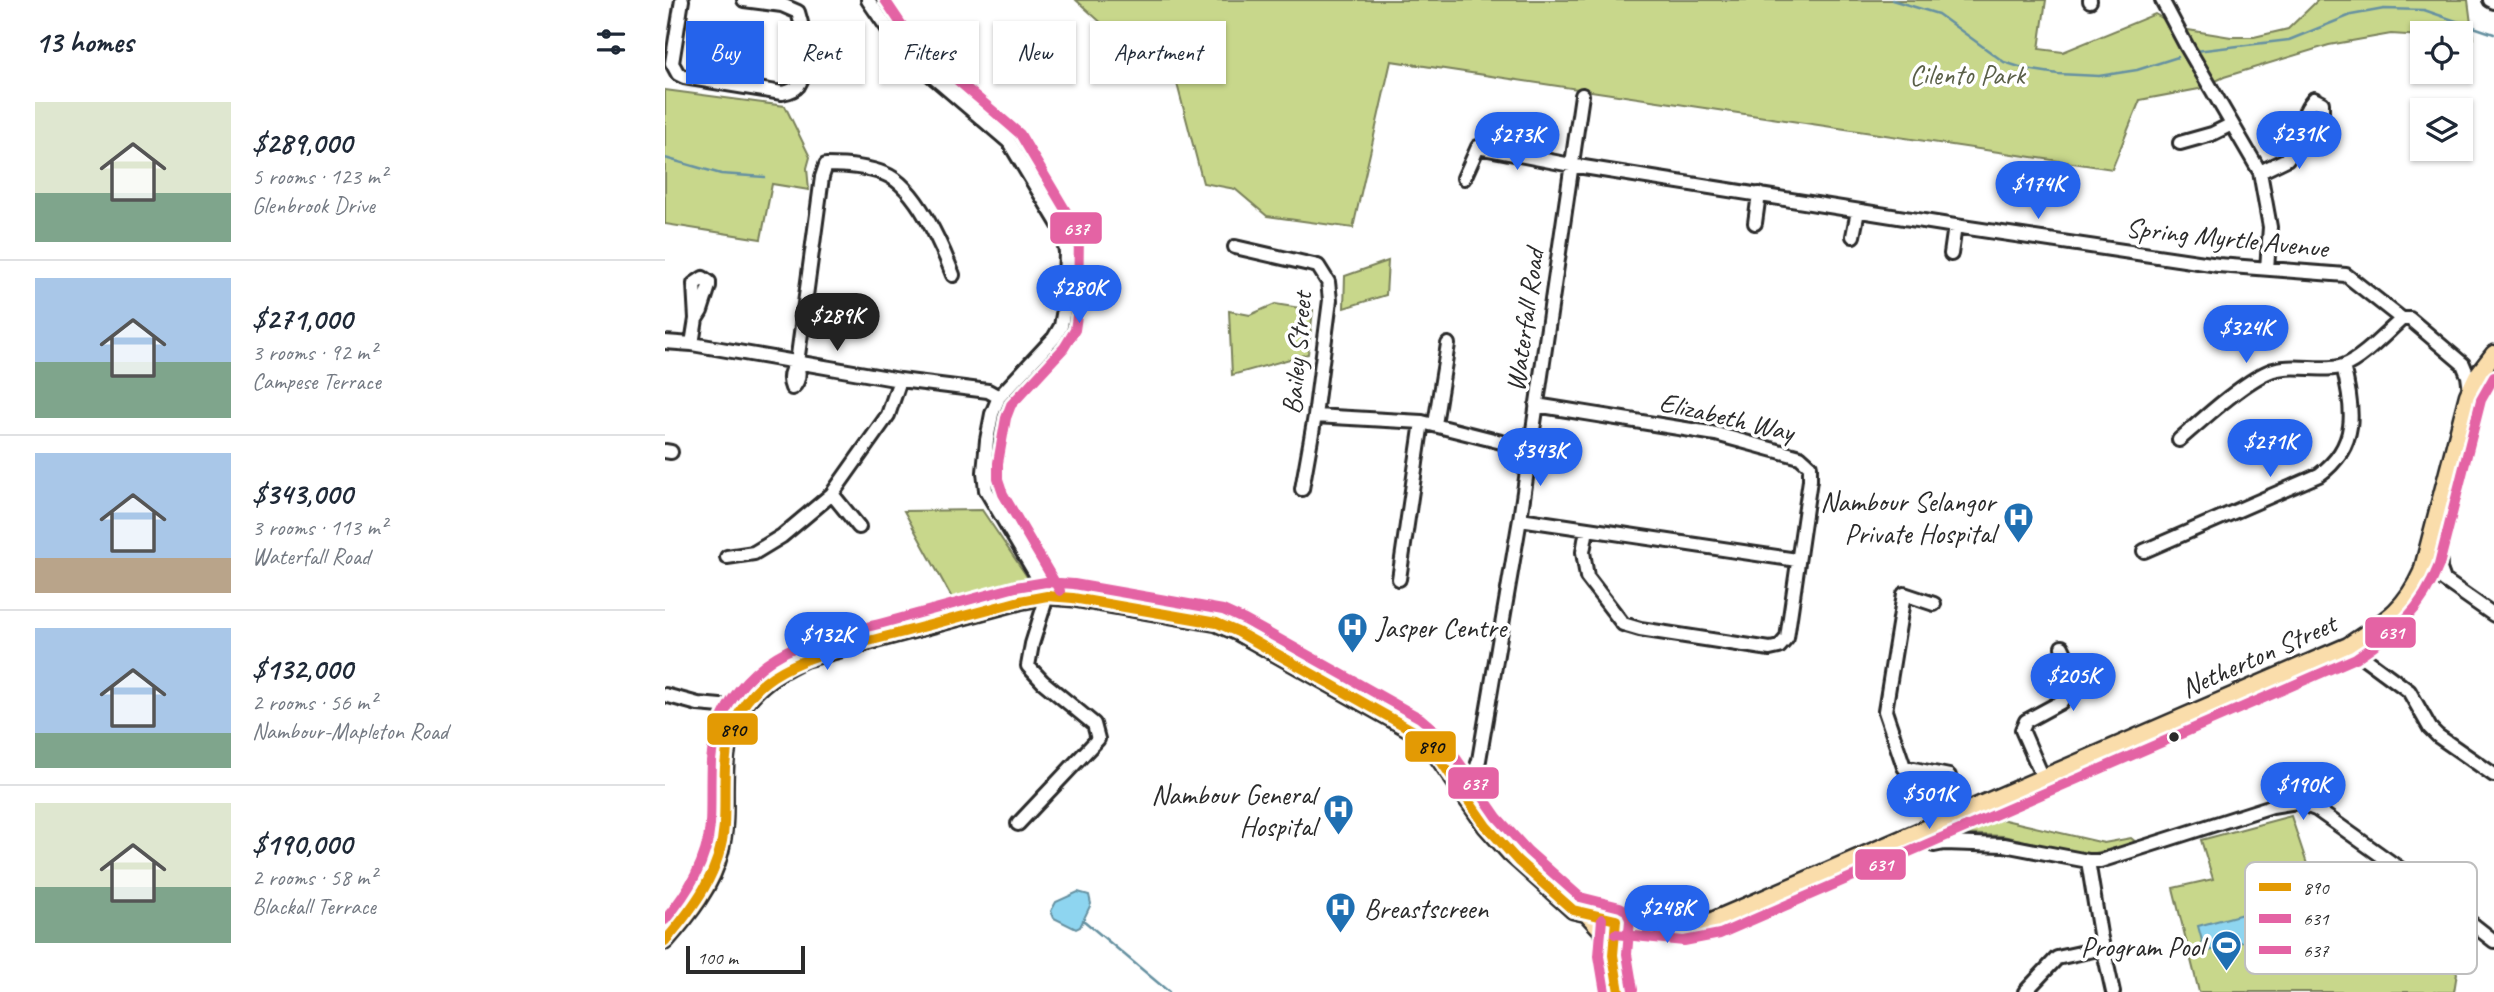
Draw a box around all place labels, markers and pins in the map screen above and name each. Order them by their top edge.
pin: $231K [2250,111,2348,171]
pin: $273K [1468,113,1566,172]
pin: $174K [1989,162,2087,221]
pin: $280K [1030,266,1128,325]
pin: $289K [788,294,886,353]
pin: $324K [2197,306,2295,365]
pin: $271K [2221,420,2319,479]
pin: $343K [1491,428,1589,488]
place label: Nambour Selangor Private Hospital [1820,484,2000,551]
hospital icon: Nambour Selangor Private Hospital [2001,500,2035,544]
hospital icon: Jasper Centre [1336,610,1370,654]
place label: Jasper Centre [1374,610,1508,645]
pin: $132K [778,612,876,672]
pin: $205K [2024,654,2122,713]
unlabelled marker [2167,730,2181,744]
pin: $190K [2254,762,2352,822]
pin: $501K [1880,772,1978,831]
place label: Nambour General Hospital [1151,777,1321,844]
hospital icon: Nambour General Hospital [1322,793,1356,837]
pin: $248K [1618,886,1716,945]
hospital icon: Breastscreen [1324,891,1358,935]
place label: Breastscreen [1364,891,1489,926]
place label: Program Pool [2081,929,2209,964]
sports icon: Program Pool [2210,929,2244,973]

